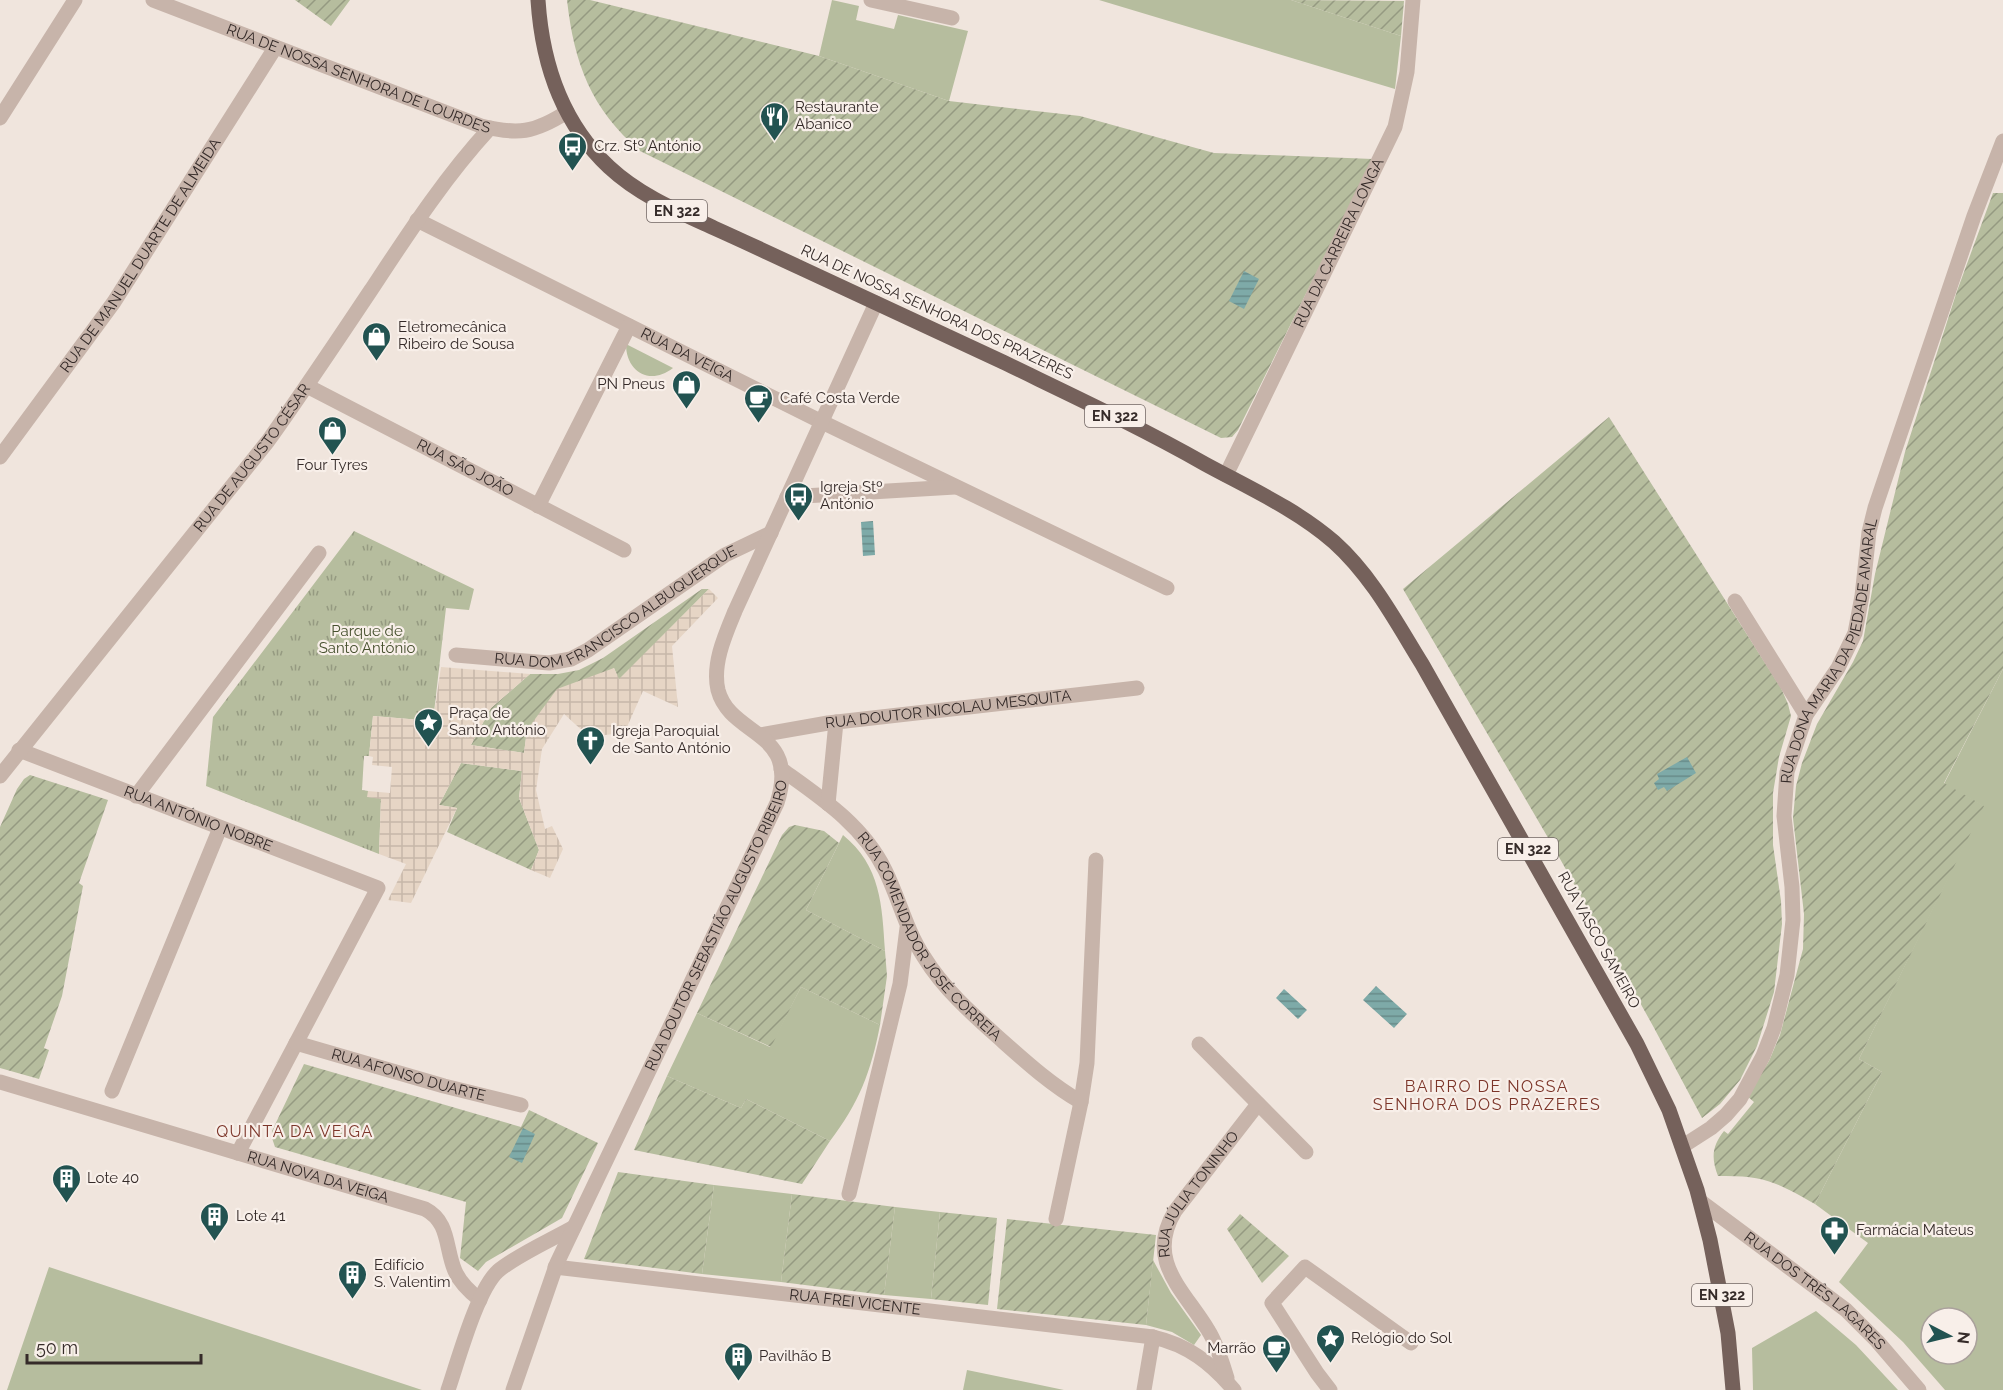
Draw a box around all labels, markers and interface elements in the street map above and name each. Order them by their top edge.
street label: RUA DE NOSSA SENHORA DE LOURDES [224,20,492,137]
place label: Restaurante Abanico [795,98,879,133]
restaurant icon: Restaurante Abanico [758,100,790,142]
bus stop icon: Crz. Stº António [557,130,589,172]
street label: RUA DE MANUEL DUARTE DE ALMEIDA [56,135,225,376]
place label: Crz. Stº António [594,137,701,155]
street label: RUA DA CARREIRA LONGA [1290,155,1387,331]
road number: EN 322 [647,200,707,222]
street label: RUA DE NOSSA SENHORA DOS PRAZERES [798,241,1076,383]
place label: Eletromecânica Ribeiro de Sousa [398,318,514,353]
shop icon: Eletromecânica Ribeiro de Sousa [361,320,393,362]
street label: RUA DA VEIGA [638,324,737,386]
shop icon: PN Pneus [670,368,702,410]
place label: PN Pneus [597,375,665,393]
street label: RUA DE AUGUSTO CÉSAR [190,380,314,536]
cafe icon: Café Costa Verde [743,382,775,424]
place label: Café Costa Verde [780,389,900,407]
road number: EN 322 [1085,405,1145,427]
shop icon: Four Tyres [316,414,348,456]
street label: RUA SÃO JOÃO [414,435,517,500]
place label: Four Tyres [296,456,368,474]
place label: Igreja Stº António [820,478,883,513]
bus stop icon: Igreja Stº António [783,480,815,522]
street label: RUA DONA MARIA DA PIEDADE AMARAL [1777,516,1881,784]
street label: RUA DOM FRANCISCO ALBUQUERQUE [494,542,740,672]
park label: Parque de Santo António [319,622,415,657]
street label: RUA DOUTOR NICOLAU MESQUITA [824,687,1072,732]
place label: Praça de Santo António [449,704,546,739]
place icon: Praça de Santo António [412,706,444,748]
place label: Igreja Paroquial de Santo António [612,722,731,757]
church icon: Igreja Paroquial de Santo António [575,724,607,766]
street label: RUA DOUTOR SEBASTIÃO AUGUSTO RIBEIRO [641,779,791,1074]
street label: RUA ANTÓNIO NOBRE [121,782,275,856]
street label: RUA COMENDADOR JOSÉ CORREIA [854,828,1005,1045]
road number: EN 322 [1498,838,1558,860]
street label: RUA VASCO SAMEIRO [1554,869,1644,1011]
street label: RUA AFONSO DUARTE [329,1045,487,1105]
district label: BAIRRO DE NOSSA SENHORA DOS PRAZERES [1373,1077,1601,1114]
district label: QUINTA DA VEIGA [216,1122,374,1141]
street label: RUA JÚLIA TONINHO [1155,1128,1243,1259]
street label: RUA NOVA DA VEIGA [245,1147,391,1207]
building icon: Lote 40 [50,1162,82,1204]
place label: Lote 40 [87,1169,139,1187]
building icon: Lote 41 [199,1200,231,1242]
place label: Lote 41 [236,1207,286,1225]
pharmacy icon: Farmácia Mateus [1819,1214,1851,1256]
place label: Farmácia Mateus [1856,1221,1974,1239]
street label: RUA DOS TRÊS LAGARES [1741,1228,1889,1353]
place label: Edifício S. Valentim [374,1256,450,1291]
building icon: Edifício S. Valentim [337,1258,369,1300]
road number: EN 322 [1692,1284,1752,1306]
street label: RUA FREI VICENTE [788,1285,922,1319]
north arrow [1919,1306,1979,1366]
place icon: Relógio do Sol [1314,1322,1346,1364]
scale bar [27,1327,201,1365]
place label: Relógio do Sol [1351,1329,1453,1347]
text: N [1953,1331,1974,1345]
cafe icon: Marrão [1261,1332,1293,1374]
text: 50 m [36,1337,78,1358]
place label: Marrão [1207,1339,1256,1357]
building icon: Pavilhão B [722,1340,754,1382]
place label: Pavilhão B [759,1347,831,1365]

